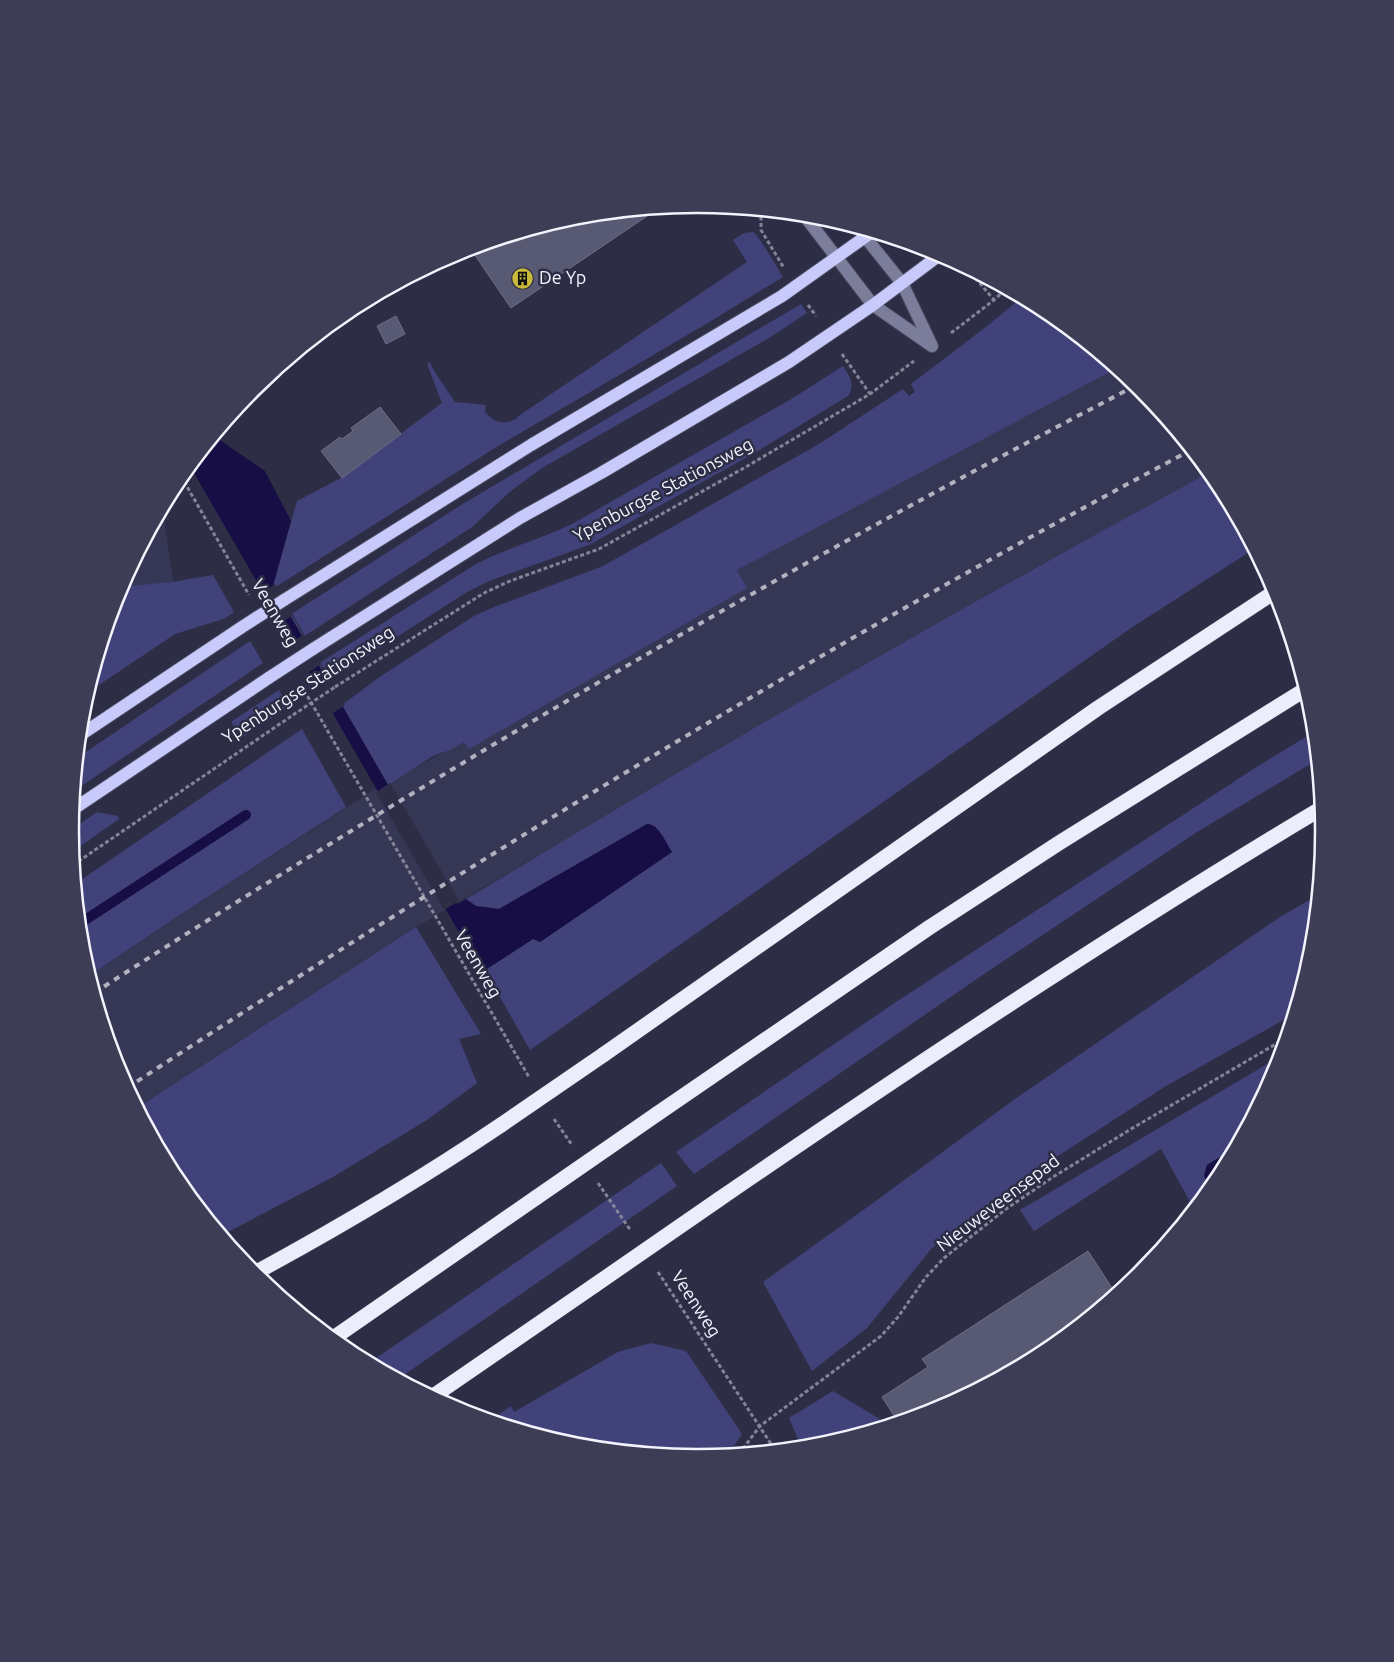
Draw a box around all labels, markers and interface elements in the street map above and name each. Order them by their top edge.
building icon: De Yp [511,266,535,290]
place label: De Yp [539,267,586,287]
street label: Ypenburgse Stationsweg [569,433,756,545]
street label: Veenweg [248,575,303,650]
street label: Ypenburgse Stationsweg [218,621,397,747]
street label: Veenweg [451,926,506,1001]
street label: Nieuweveensepad [932,1150,1063,1255]
street label: Veenweg [668,1266,726,1340]

